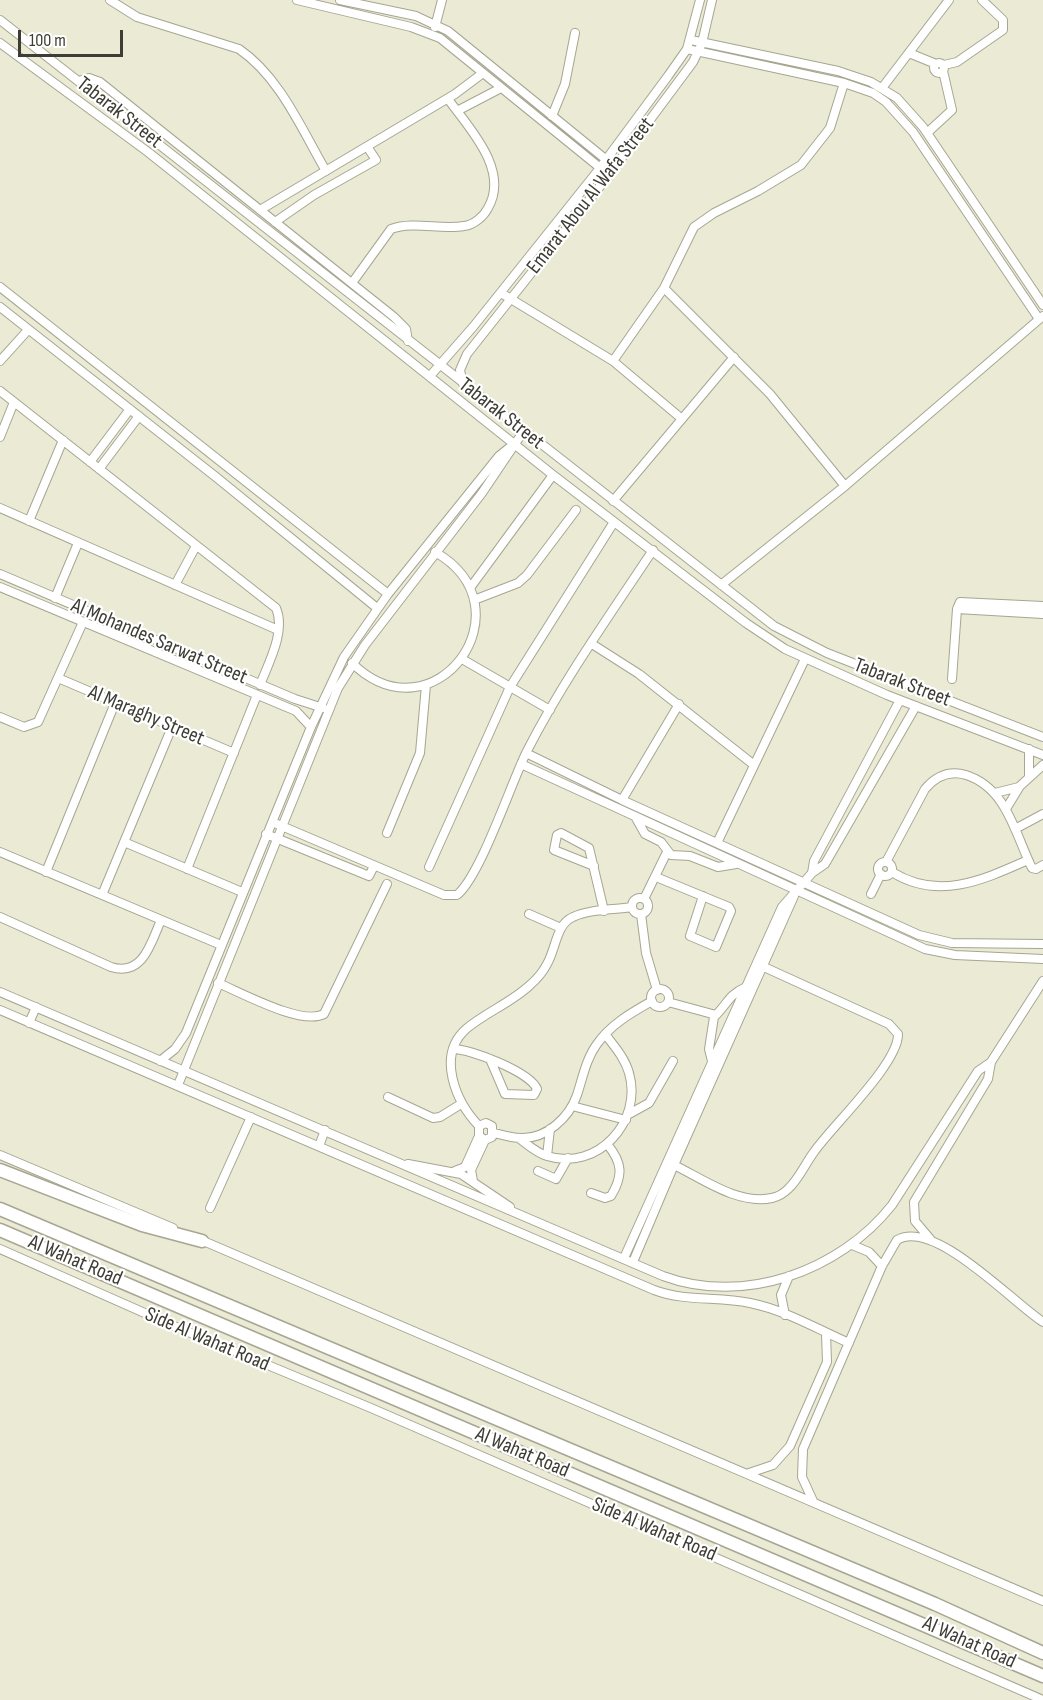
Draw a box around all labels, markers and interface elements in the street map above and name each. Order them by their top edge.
scale bar [21,18,126,56]
text: 100 m [29,30,66,51]
street label: Tabarak Street [71,72,167,154]
street label: Emarat Abou Al Wafa Street [522,113,660,279]
street label: Tabarak Street [453,373,549,455]
street label: Al Mohandes Sarwat Street [67,593,251,691]
street label: Tabarak Street [850,653,954,713]
street label: Al Maraghy Street [84,680,208,752]
street label: Al Wahat Road [24,1230,126,1292]
street label: Side Al Wahat Road [141,1302,273,1378]
street label: Al Wahat Road [471,1422,573,1484]
street label: Side Al Wahat Road [588,1492,720,1568]
street label: Al Wahat Road [918,1611,1020,1675]

